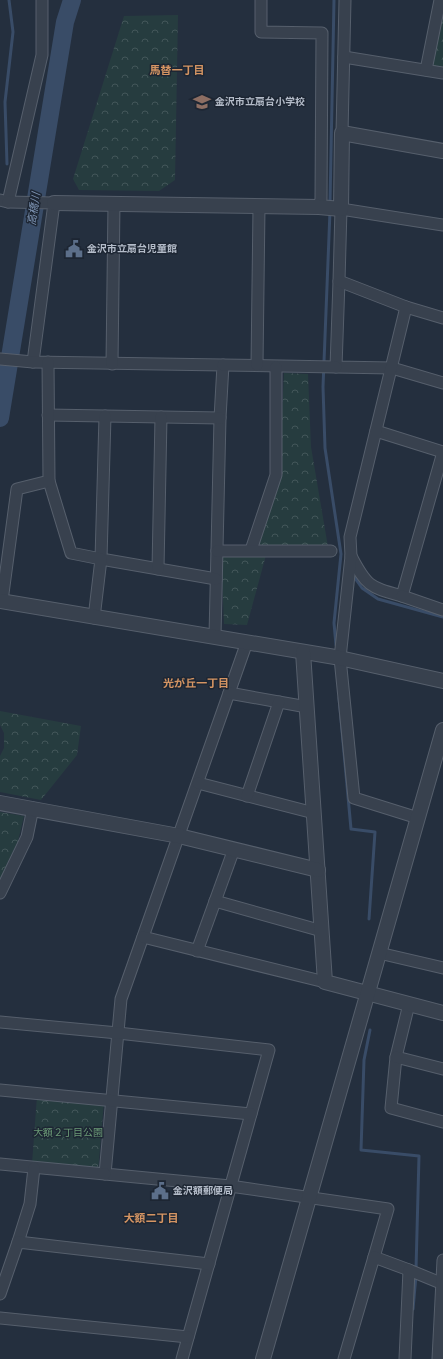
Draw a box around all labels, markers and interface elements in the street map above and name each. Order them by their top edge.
district label: 馬替一丁目 [150,63,205,78]
school or university icon: 金沢市立扇台小学校 [192,92,212,112]
place label: 金沢市立扇台小学校 [215,95,305,109]
water label: 高橋川 [24,191,44,226]
public building icon: 金沢市立扇台児童館 [64,239,84,259]
place label: 金沢市立扇台児童館 [87,242,177,256]
district label: 光が丘一丁目 [163,676,229,691]
park label: 大額２丁目公園 [33,1126,103,1140]
public building icon: 金沢額郵便局 [150,1181,170,1201]
place label: 金沢額郵便局 [173,1184,233,1198]
district label: 大額二丁目 [124,1211,179,1226]

